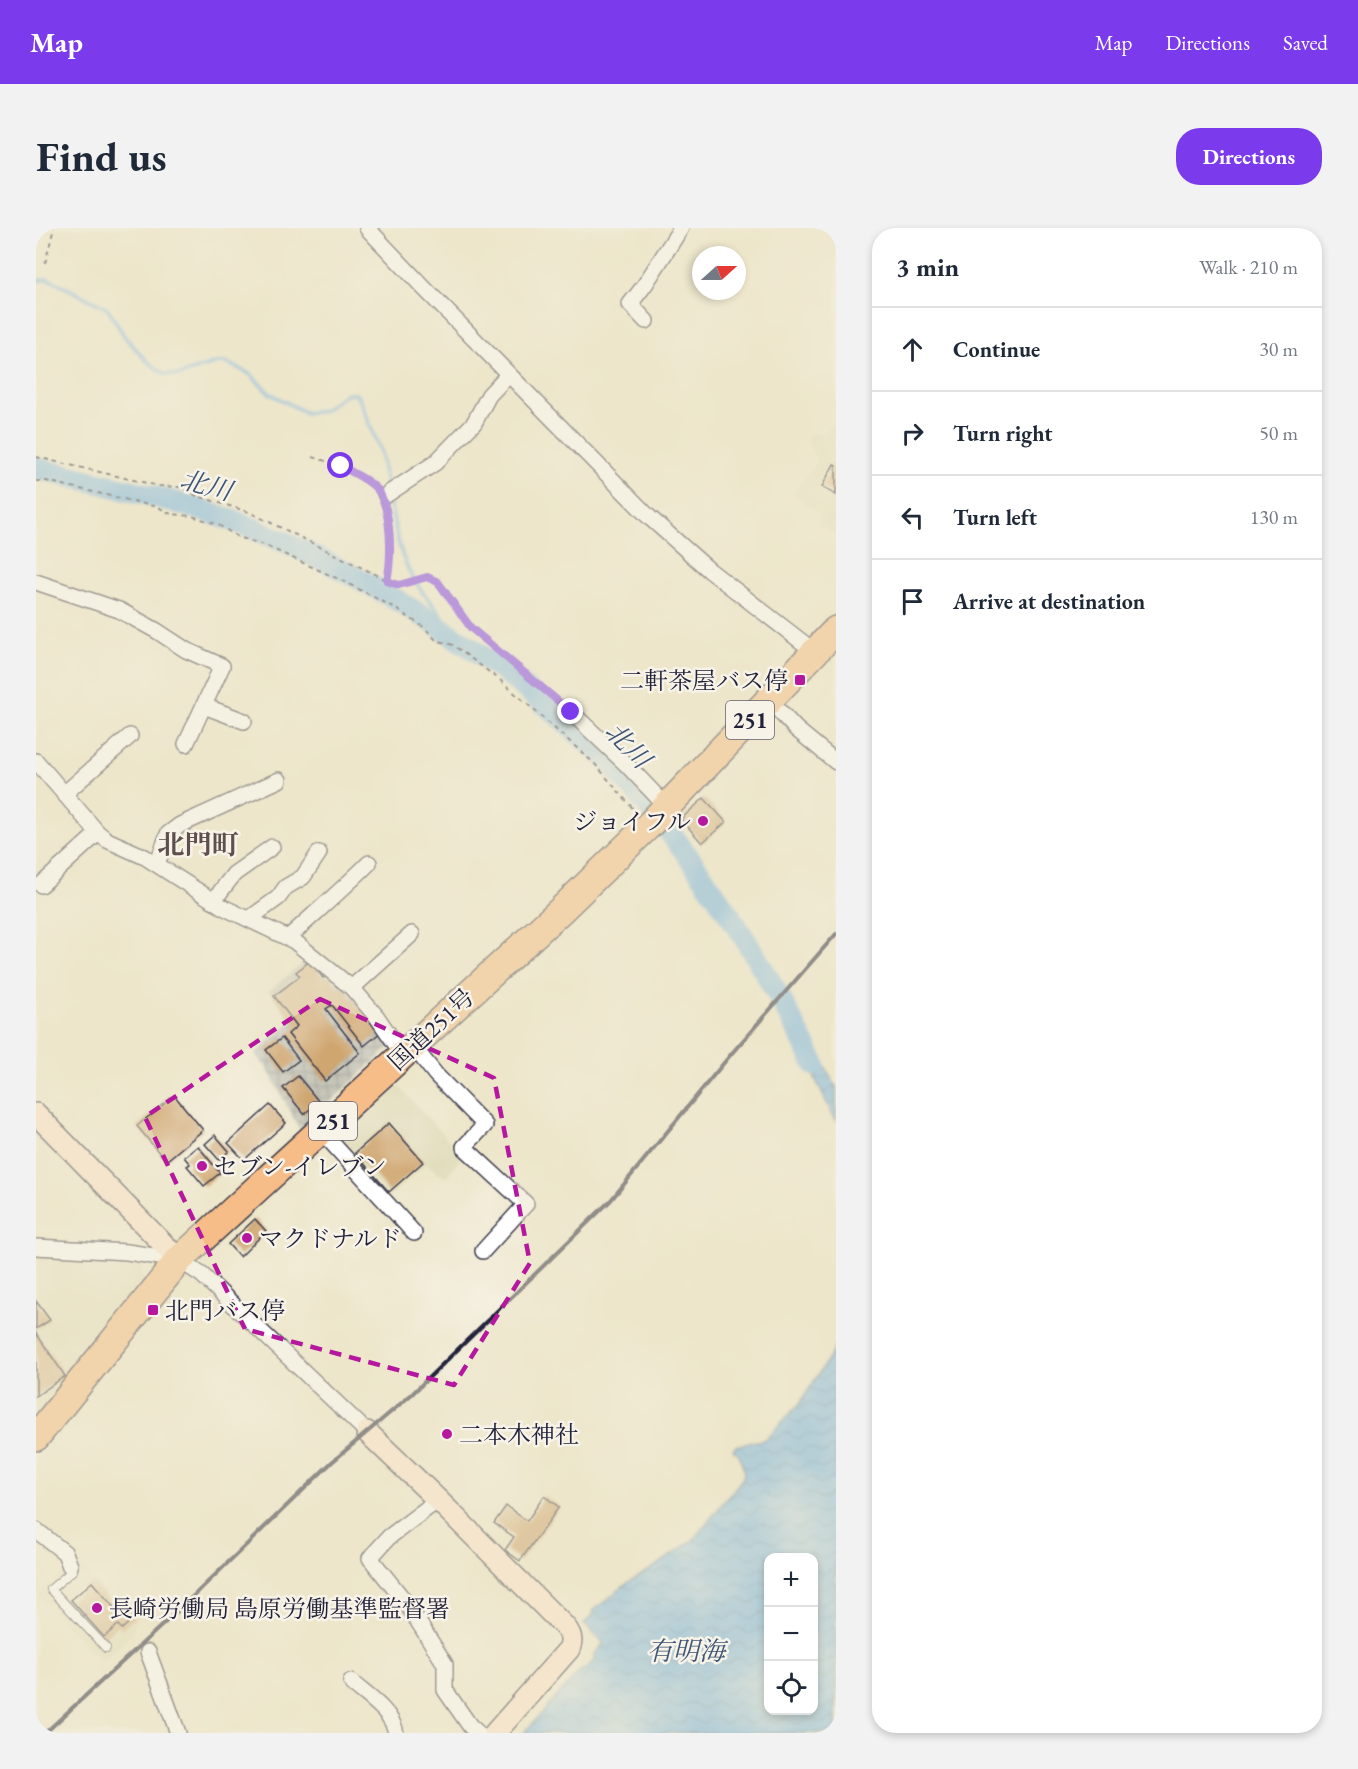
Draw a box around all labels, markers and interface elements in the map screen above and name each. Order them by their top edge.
text: Map [30,24,83,60]
text: Map [1095,29,1132,56]
text: Directions [1165,29,1250,56]
text: Saved [1283,29,1328,56]
button: Directions [1176,128,1322,185]
text: Find us [36,129,167,184]
north arrow [692,246,746,300]
text: 3 min [896,250,959,284]
text: Walk · 210 m [1199,254,1298,280]
icon: ahead [896,333,929,366]
text: Continue [953,335,1040,364]
text: 30 m [1259,336,1298,362]
icon: right [896,417,929,450]
text: Turn right [953,419,1052,448]
text: 50 m [1259,420,1298,446]
route start [327,452,353,478]
water label: 北川 [176,462,238,509]
icon: left [896,501,929,534]
text: Turn left [953,503,1037,532]
text: 130 m [1250,504,1298,530]
icon: arrive [896,585,929,618]
text: Arrive at destination [953,587,1145,616]
place label: 二軒茶屋バス停 [620,665,788,696]
marker: 二軒茶屋バス停 [793,673,807,687]
route end [557,698,583,724]
road number: 251 [726,701,774,739]
water label: 北川 [598,714,660,778]
place label: ジョイフル [573,806,691,837]
marker: ジョイフル [696,814,710,828]
district label: 北門町 [158,827,239,862]
street label: 国道251号 [381,981,481,1077]
road number: 251 [309,1102,357,1140]
place label: セブン-イレブン [214,1151,387,1182]
marker: セブン-イレブン [195,1159,209,1173]
place label: マクドナルド [259,1223,402,1254]
marker: マクドナルド [240,1231,254,1245]
place label: 北門バス停 [165,1295,285,1326]
marker: 北門バス停 [146,1303,160,1317]
place label: 二本木神社 [459,1419,579,1450]
marker: 二本木神社 [440,1427,454,1441]
map controls [764,1553,818,1715]
button: + [764,1553,818,1607]
place label: 長崎労働局 島原労働基準監督署 [109,1593,450,1624]
marker: 長崎労働局 島原労働基準監督署 [90,1601,104,1615]
button: − [764,1607,818,1661]
water label: 有明海 [647,1634,729,1668]
button: locate [764,1661,818,1715]

